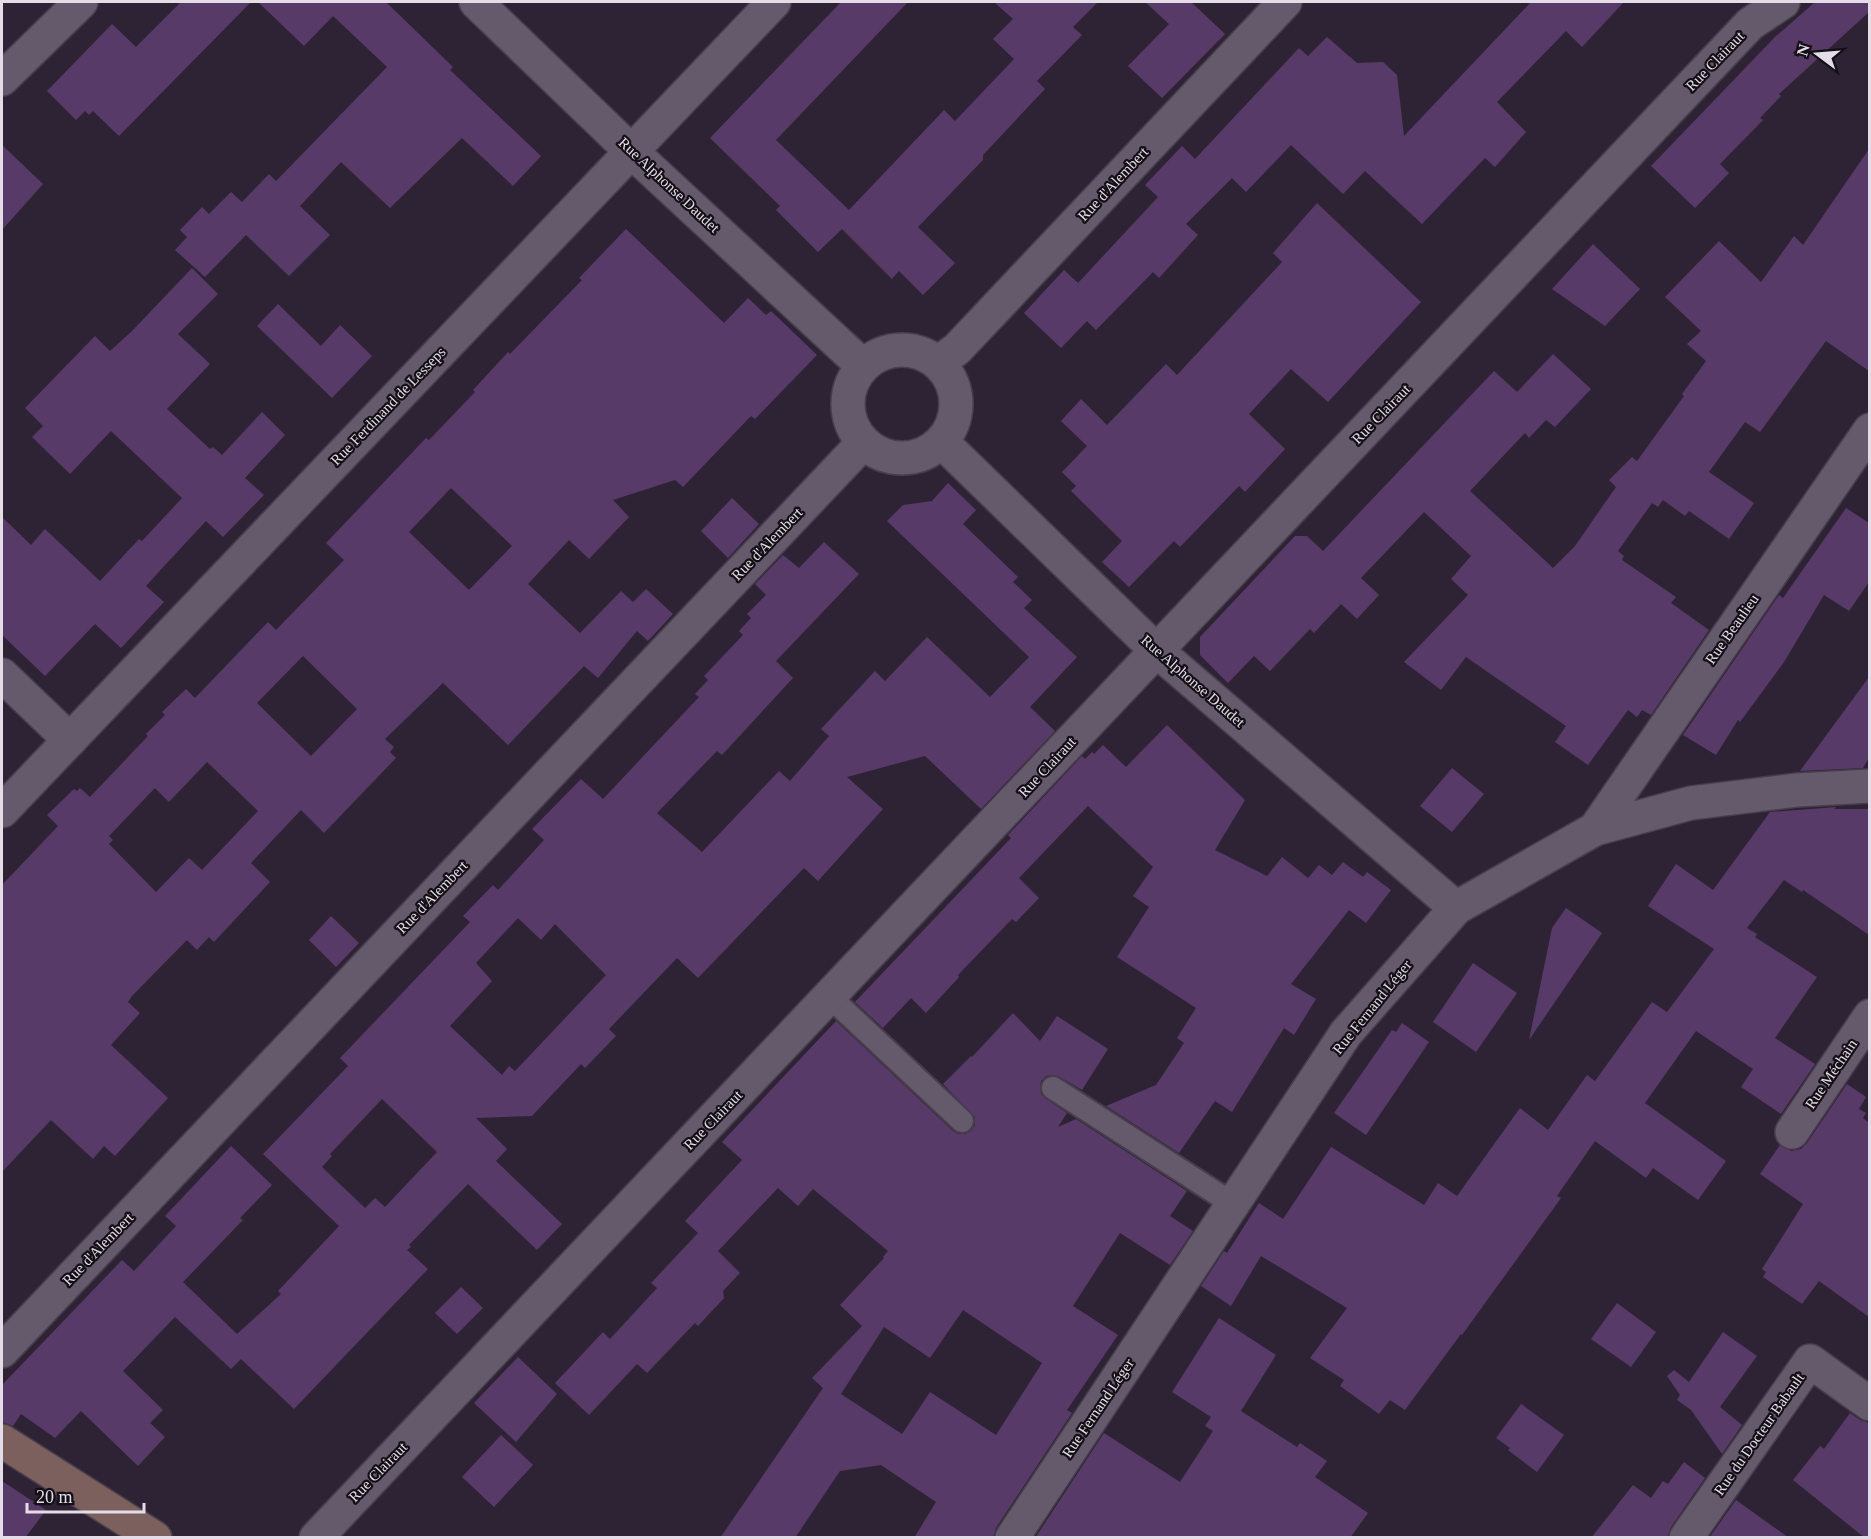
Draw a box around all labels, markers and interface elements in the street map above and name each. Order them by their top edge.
north arrow [1787,24,1847,84]
street label: Rue Clairaut [1683,27,1748,94]
text: N [1793,42,1813,58]
street label: Rue Alphonse Daudet [615,134,723,236]
street label: Rue d'Alembert [1075,143,1152,224]
street label: Rue Ferdinand de Lesseps [327,344,449,468]
street label: Rue Clairaut [1349,380,1414,447]
street label: Rue d'Alembert [728,504,806,584]
street label: Rue Beaulieu [1702,591,1762,667]
street label: Rue Alphonse Daudet [1138,632,1249,731]
street label: Rue Clairaut [1015,733,1079,800]
street label: Rue d'Alembert [393,857,471,937]
street label: Rue Fernand Léger [1329,957,1415,1057]
street label: Rue Méchain [1802,1036,1860,1112]
street label: Rue Clairaut [681,1086,746,1153]
street label: Rue d'Alembert [59,1209,137,1289]
street label: Rue Fernand Léger [1059,1356,1137,1460]
street label: Rue du Docteur Babault [1711,1369,1808,1498]
street label: Rue Clairaut [346,1438,411,1505]
scale bar [27,1476,144,1514]
text: 20 m [36,1487,73,1507]

